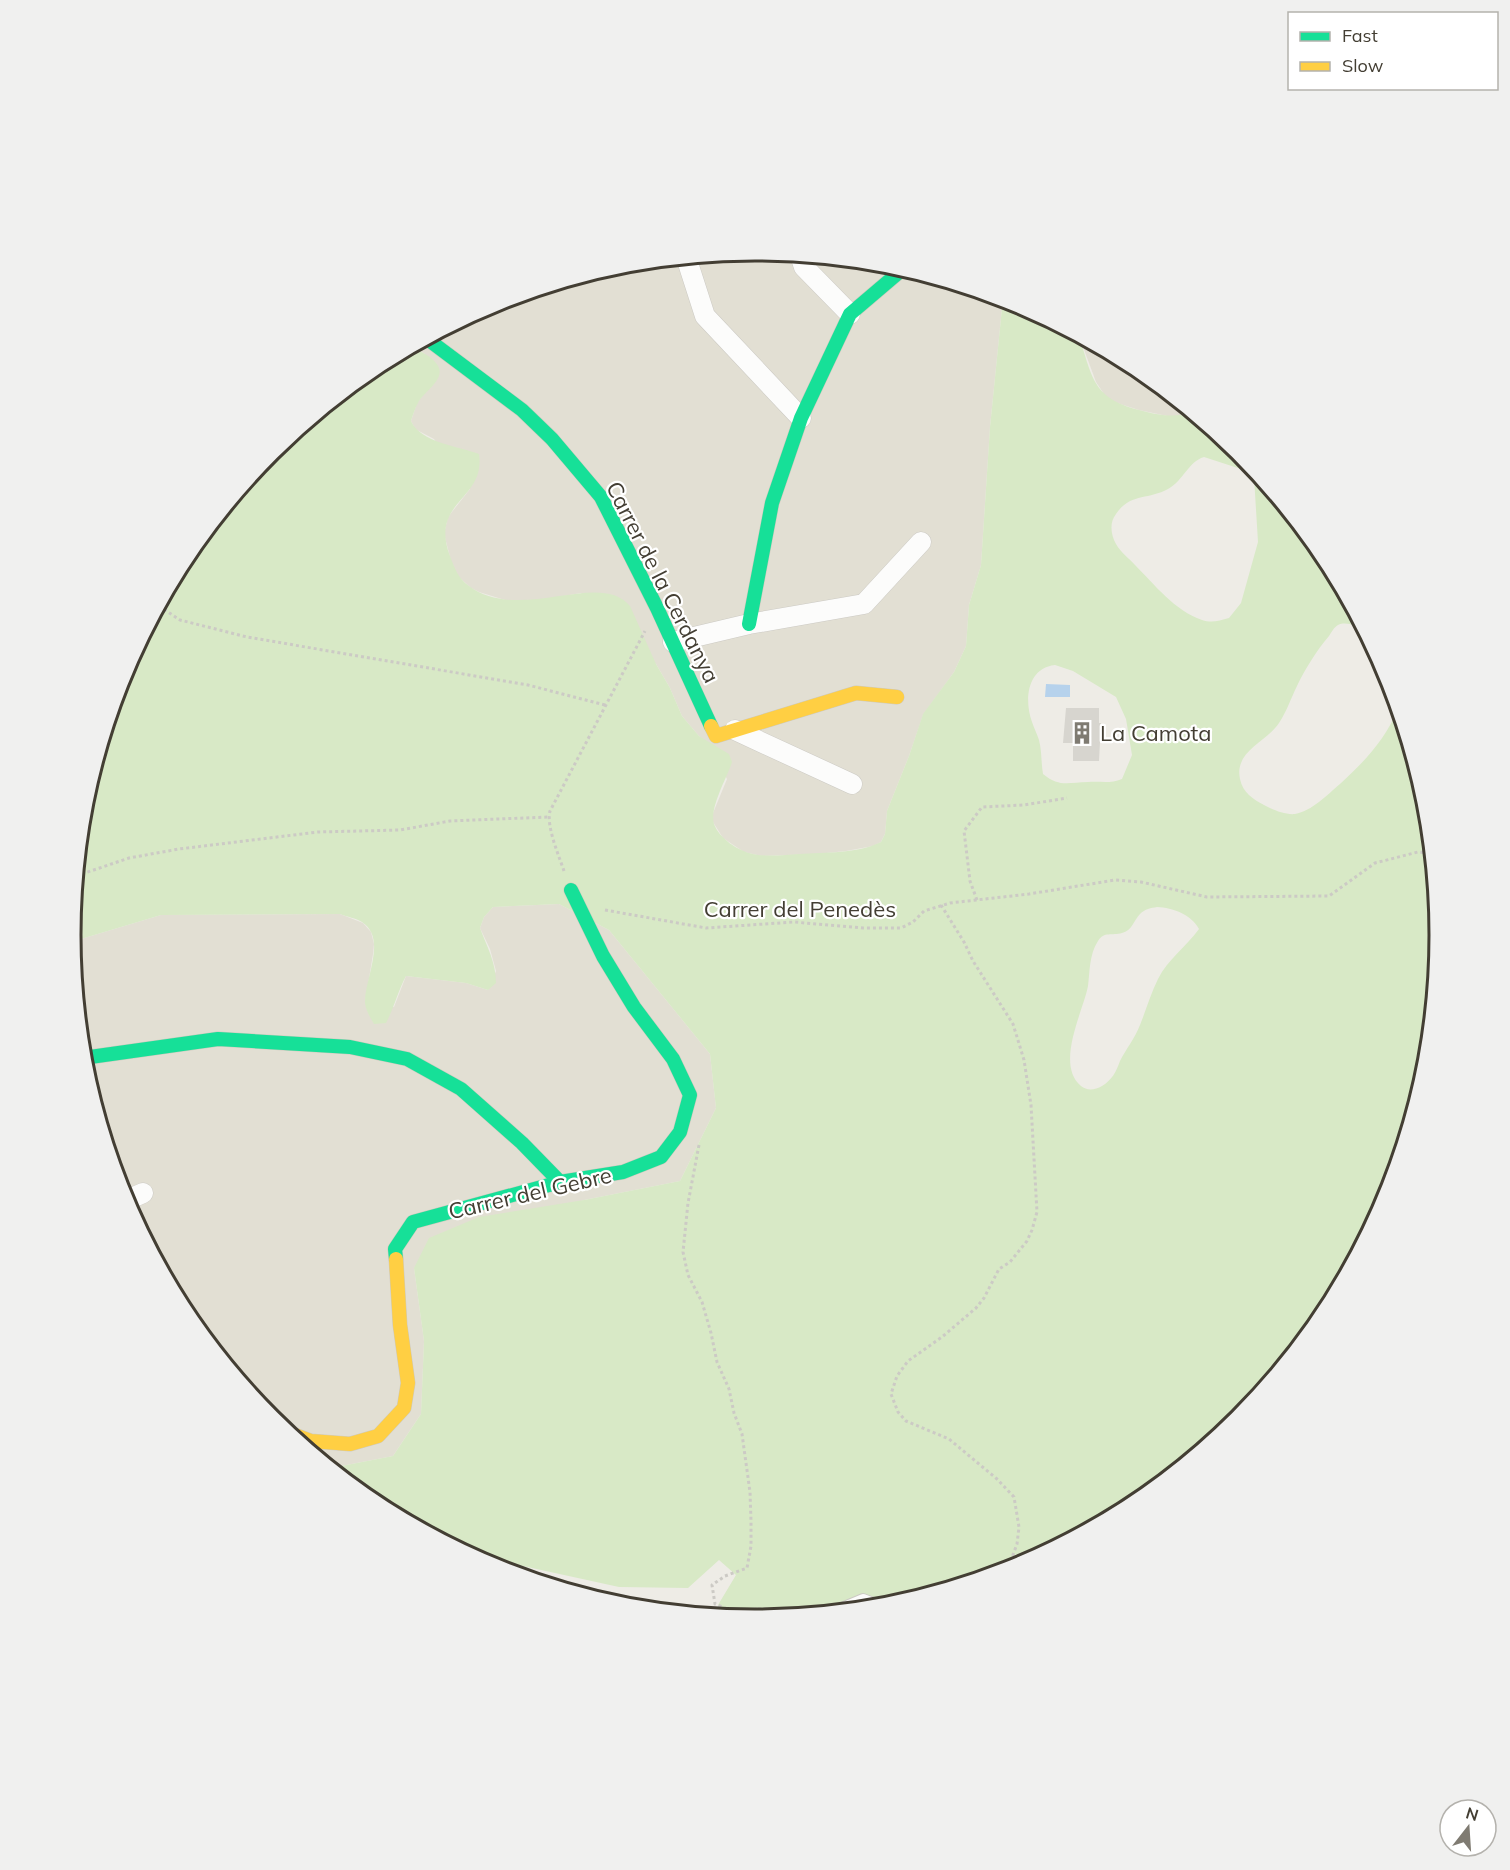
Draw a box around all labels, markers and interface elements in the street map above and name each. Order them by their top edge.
legend [1288,12,1498,90]
text: Fast [1342,24,1378,47]
text: Slow [1342,54,1384,77]
street label: Carrer de la Cerdanya [600,477,726,687]
place label: La Camota [1100,719,1212,747]
building icon: La Camota [1069,720,1095,746]
street label: Carrer del Penedès [704,895,896,923]
street label: Carrer del Gebre [446,1161,614,1225]
north arrow [1438,1798,1498,1858]
text: N [1464,1802,1481,1825]

